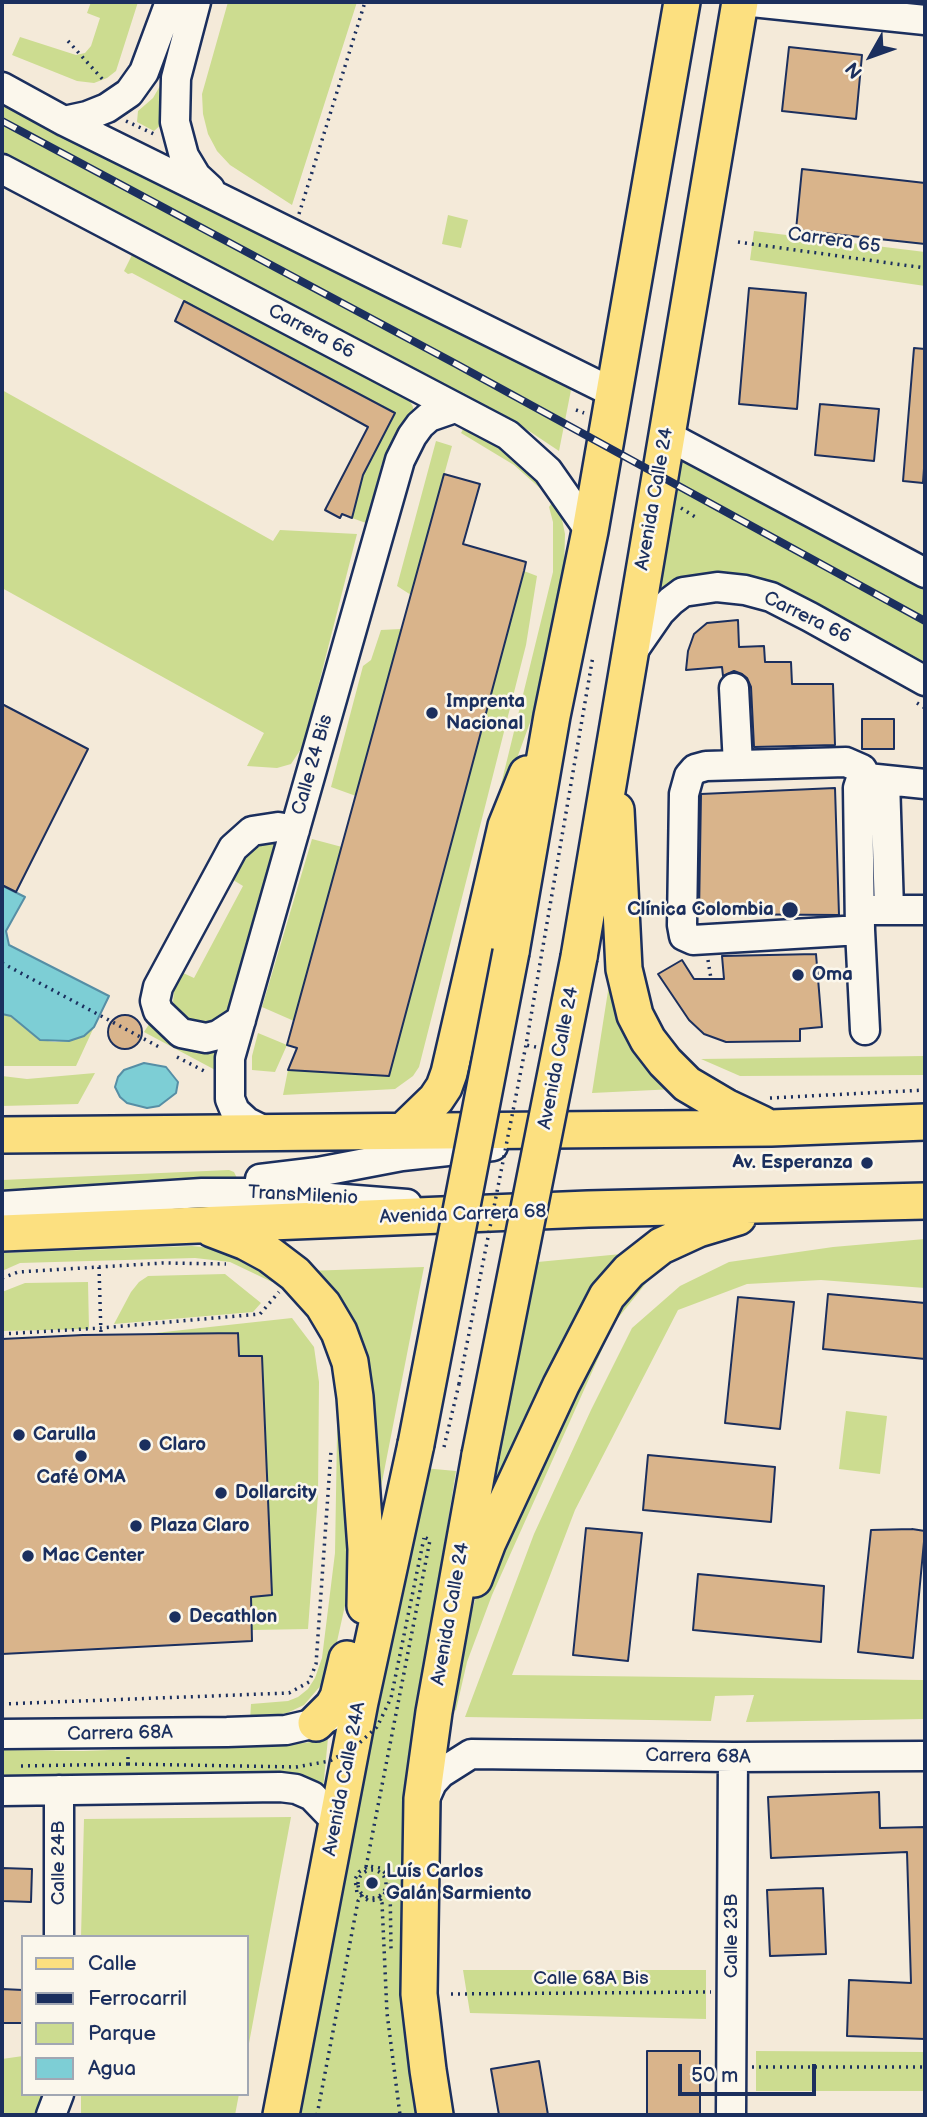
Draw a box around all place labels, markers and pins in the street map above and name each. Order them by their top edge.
place label: Imprenta Nacional [446,691,525,735]
marker: Imprenta Nacional [424,705,440,721]
place label: Clínica Colombia [627,899,774,921]
marker: Clínica Colombia [780,900,800,920]
place label: Oma [812,964,853,986]
marker: Oma [790,967,806,983]
place label: Av. Esperanza [733,1152,853,1174]
marker: Av. Esperanza [859,1155,875,1171]
place label: Carulla [33,1424,96,1446]
marker: Carulla [11,1427,27,1443]
place label: Claro [159,1434,206,1456]
marker: Claro [137,1437,153,1453]
marker: Café OMA [73,1448,89,1464]
place label: Café OMA [36,1467,126,1489]
place label: Dollarcity [235,1482,317,1504]
marker: Dollarcity [213,1485,229,1501]
place label: Plaza Claro [150,1515,250,1537]
marker: Plaza Claro [128,1518,144,1534]
place label: Mac Center [42,1545,144,1567]
marker: Mac Center [20,1548,36,1564]
place label: Decathlon [189,1606,277,1628]
marker: Decathlon [167,1609,183,1625]
place label: Luís Carlos Galán Sarmiento [386,1861,532,1905]
marker: Luís Carlos Galán Sarmiento [364,1875,380,1891]

